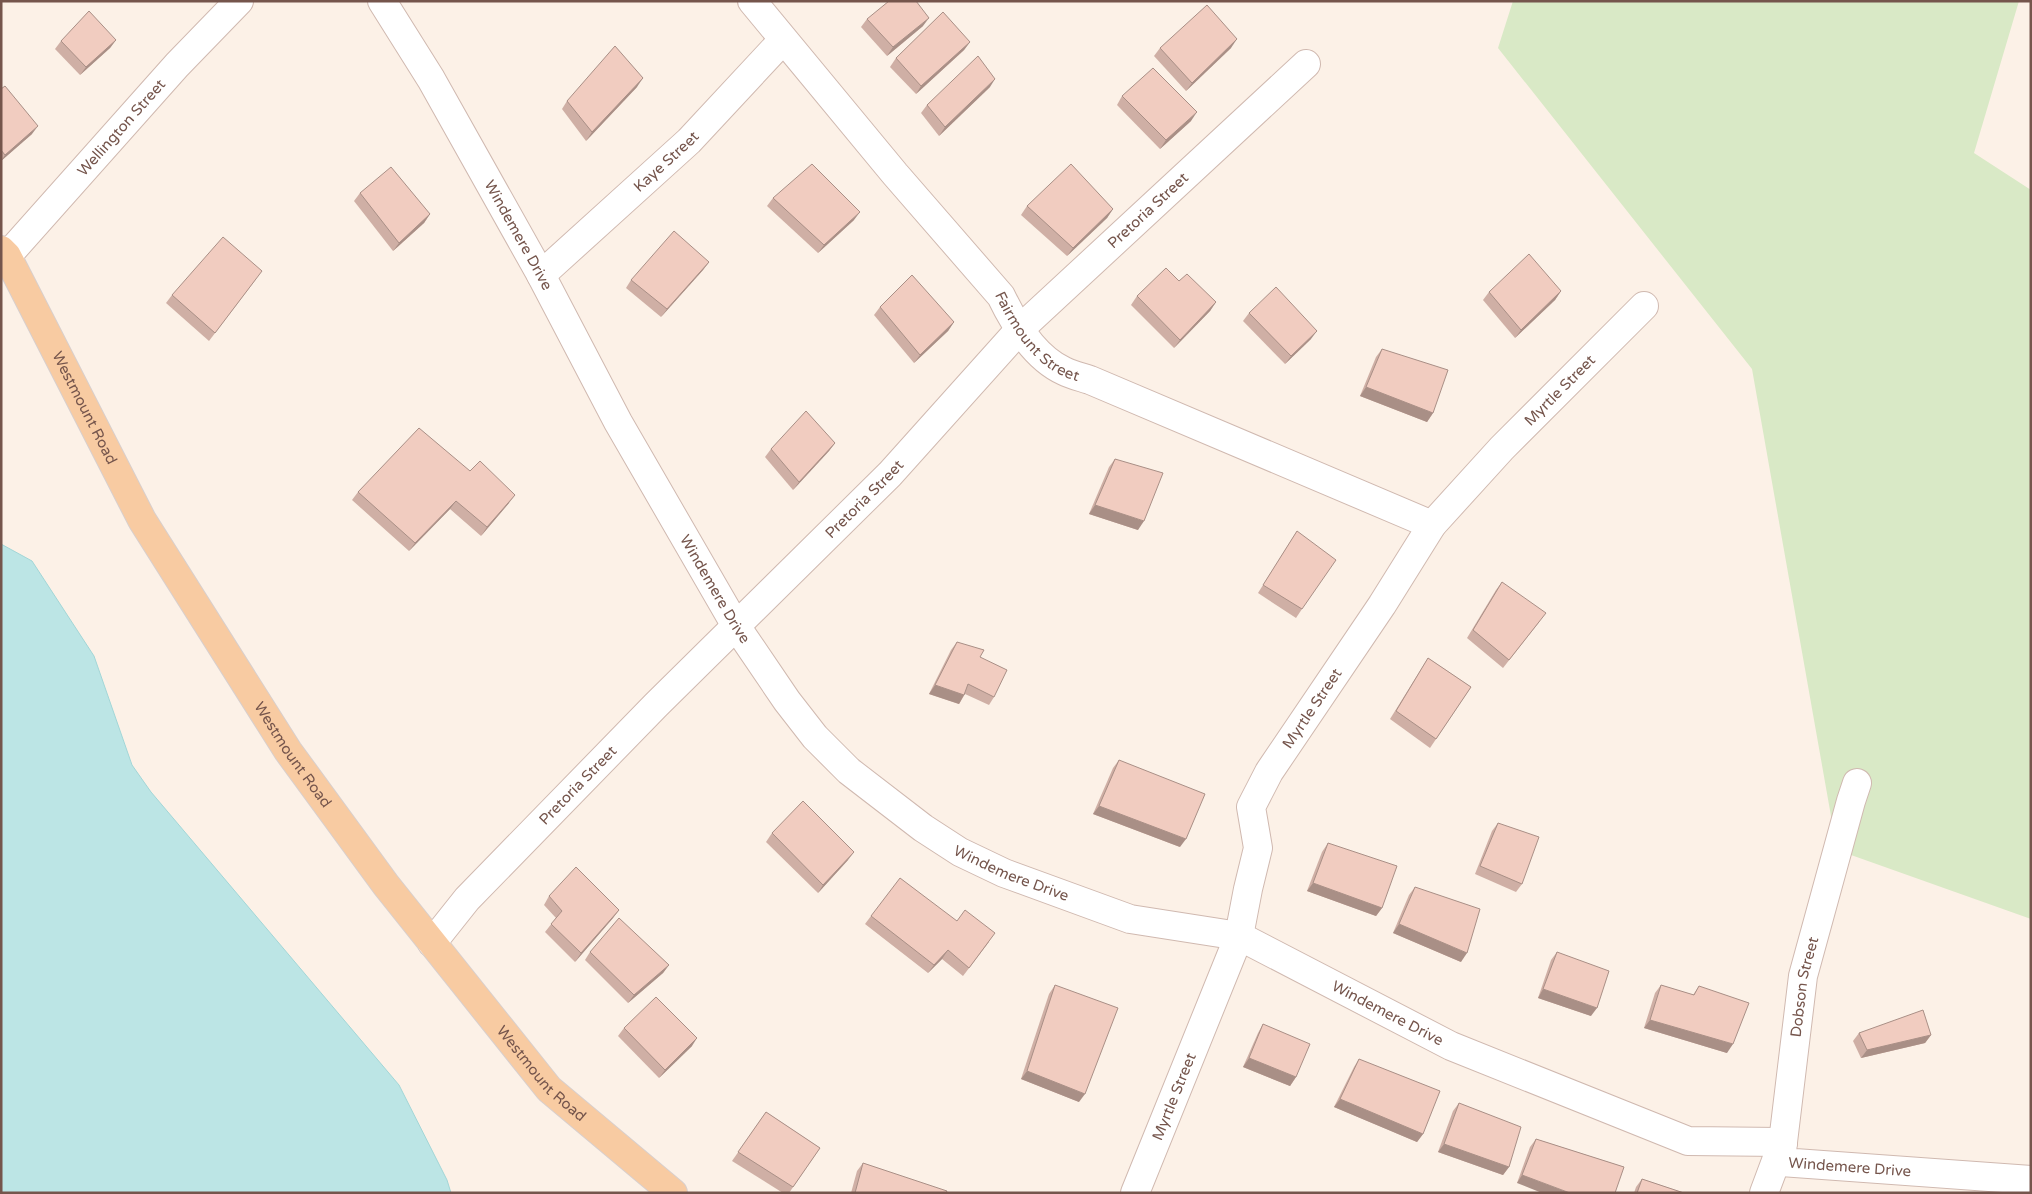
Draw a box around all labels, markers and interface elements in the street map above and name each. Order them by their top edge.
street label: Wellington Street [74,75,169,180]
street label: Kaye Street [630,127,703,196]
street label: Pretoria Street [1104,169,1192,252]
street label: Windemere Drive [481,177,556,293]
street label: Fairmount Street [991,289,1082,385]
street label: Westmount Road [48,348,121,467]
street label: Myrtle Street [1521,351,1599,429]
street label: Pretoria Street [821,456,907,542]
street label: Windemere Drive [676,531,754,647]
street label: Myrtle Street [1279,665,1346,752]
street label: Westmount Road [250,699,335,811]
street label: Pretoria Street [535,742,621,829]
street label: Windemere Drive [951,841,1071,905]
street label: Dobson Street [1787,934,1822,1038]
street label: Windemere Drive [1329,977,1446,1049]
street label: Westmount Road [493,1022,590,1125]
street label: Myrtle Street [1148,1050,1200,1143]
street label: Windemere Drive [1788,1154,1912,1180]

